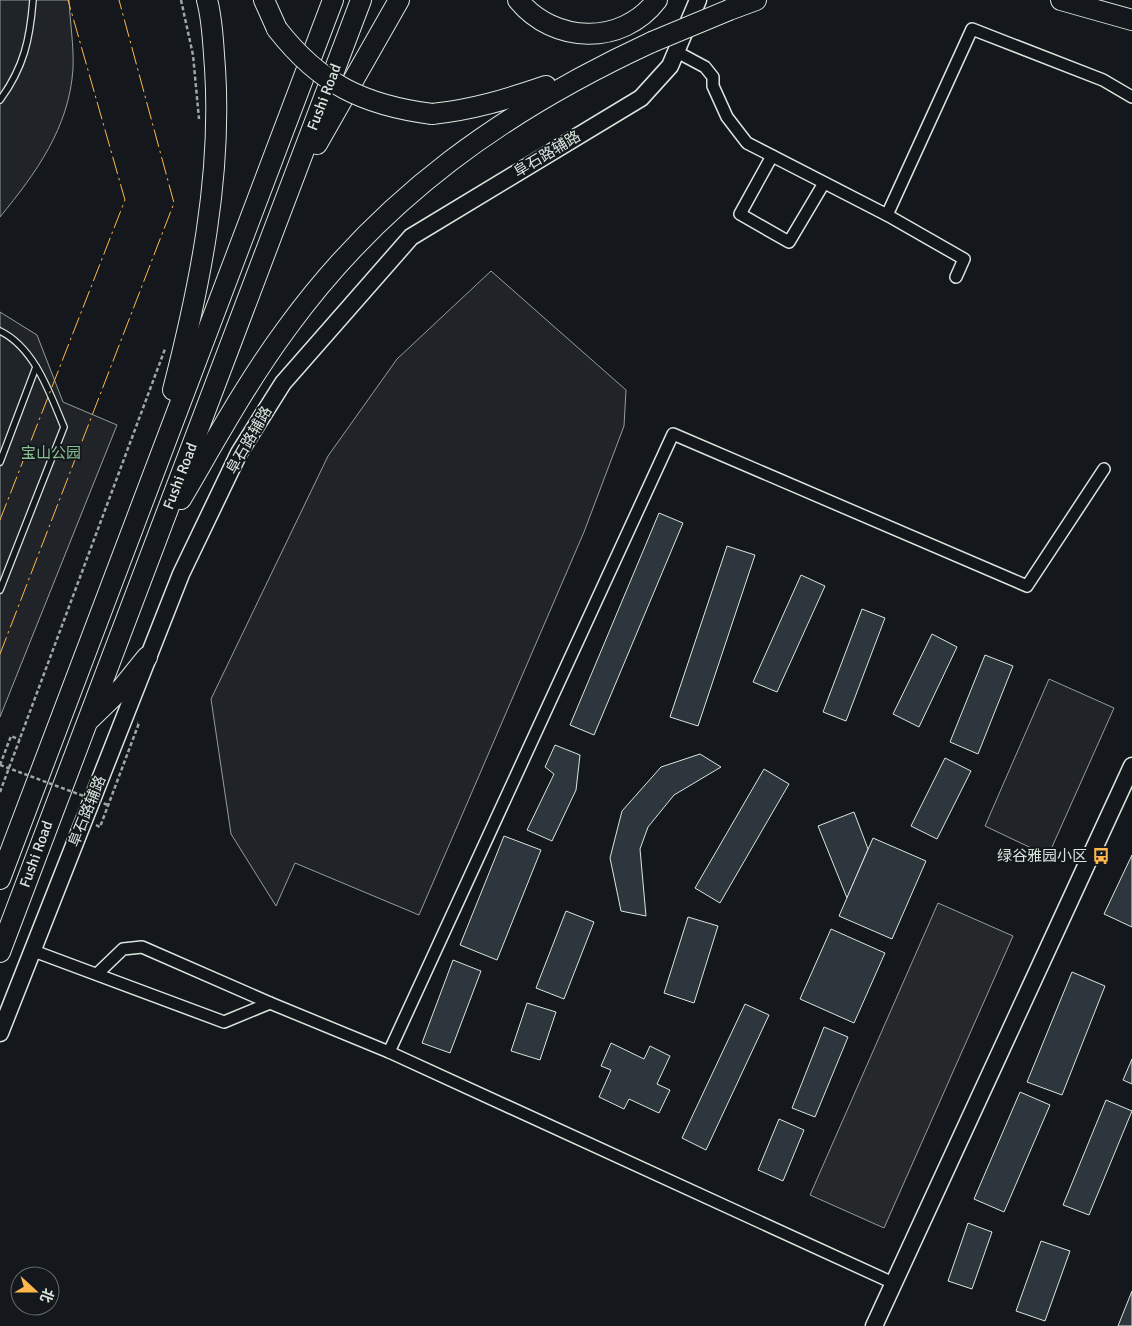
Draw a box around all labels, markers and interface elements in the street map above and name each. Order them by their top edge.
street label: Fushi Road [303,61,345,133]
street label: 阜石路辅路 [510,127,584,181]
street label: 阜石路辅路 [222,403,276,477]
street label: Fushi Road [159,440,201,512]
park label: 宝山公园 [21,444,81,462]
street label: 阜石路辅路 [65,773,109,849]
street label: Fushi Road [16,818,56,890]
bus stop icon: 绿谷雅园小区 [1091,846,1111,866]
place label: 绿谷雅园小区 [997,847,1087,865]
north arrow [10,1266,60,1316]
text: 北 [36,1286,57,1305]

